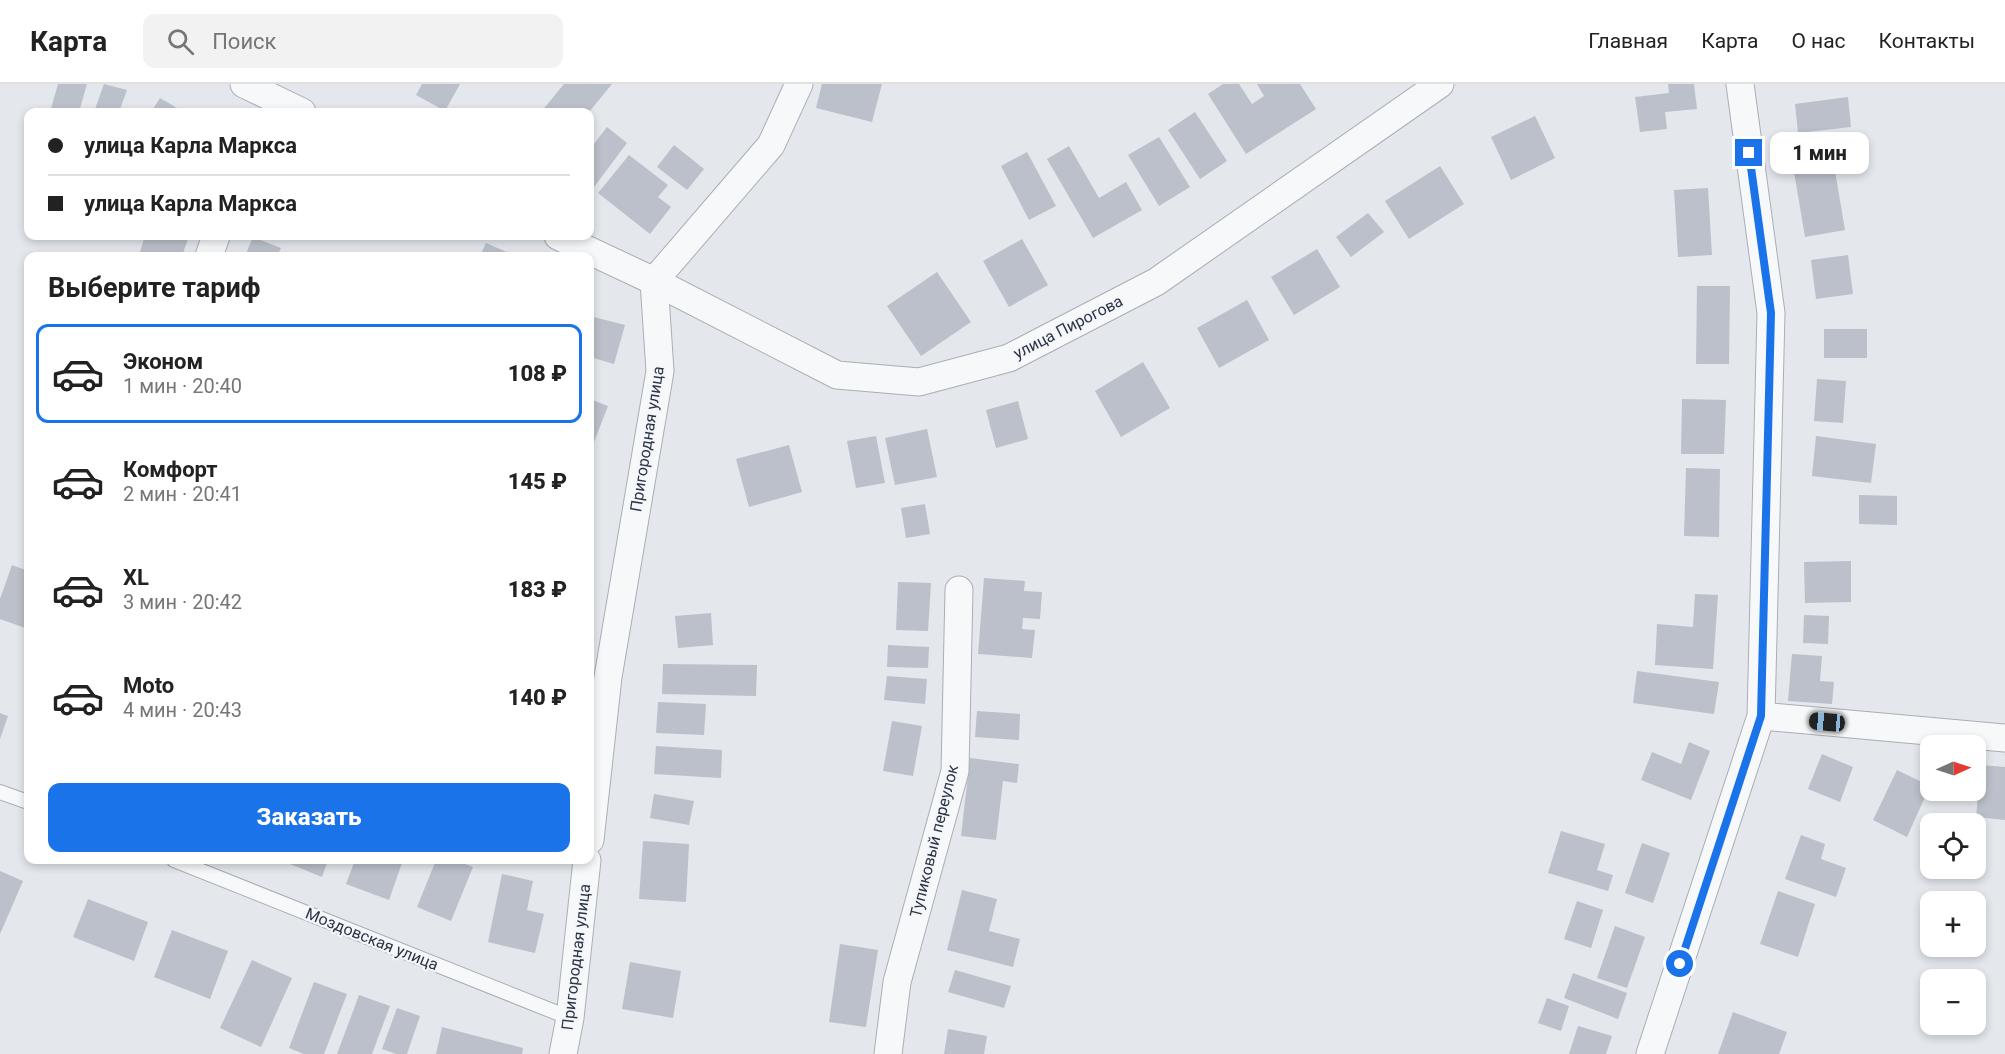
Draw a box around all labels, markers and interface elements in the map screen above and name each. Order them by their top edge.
search box [143,14,563,68]
text: Карта [30,25,107,58]
icon: search [164,25,197,58]
text: Поиск [212,29,277,54]
text: Главная [1588,29,1668,53]
text: Карта [1701,29,1758,53]
text: О нас [1791,29,1846,53]
text: Контакты [1879,29,1975,53]
callout: 1 мин [1770,132,1869,174]
text: улица Карла Маркса [84,133,297,158]
route end [1735,139,1762,166]
text: 1 мин [1792,141,1847,165]
text: улица Карла Маркса [84,191,297,216]
text: Выберите тариф [48,272,260,304]
street label: улица Пирогова [1010,291,1126,363]
icon: car [51,347,105,401]
text: Эконом [123,349,203,374]
text: 108 ₽ [508,361,567,386]
street label: Пригородная улица [626,365,668,513]
text: 1 мин · 20:40 [123,374,242,398]
icon: car [51,455,105,509]
text: Комфорт [123,457,218,482]
text: 145 ₽ [508,469,567,494]
text: 2 мин · 20:41 [123,482,242,506]
icon: car [51,563,105,617]
text: XL [123,565,149,590]
text: 183 ₽ [508,577,567,602]
text: 3 мин · 20:42 [123,590,242,614]
icon: car [51,671,105,725]
text: Moto [123,673,174,698]
text: 140 ₽ [508,685,567,710]
text: 4 мин · 20:43 [123,698,242,722]
car [1808,711,1846,733]
north arrow [1920,735,1986,801]
map controls [1920,735,1986,1035]
street label: Тупиковый переулок [906,762,962,919]
button: Заказать [48,783,570,852]
button: locate [1920,813,1986,879]
street label: Пригородная улица [558,883,594,1031]
button: + [1920,891,1986,957]
street label: Моздовская улица [303,904,441,974]
route start [1666,950,1693,977]
button: − [1920,969,1986,1035]

